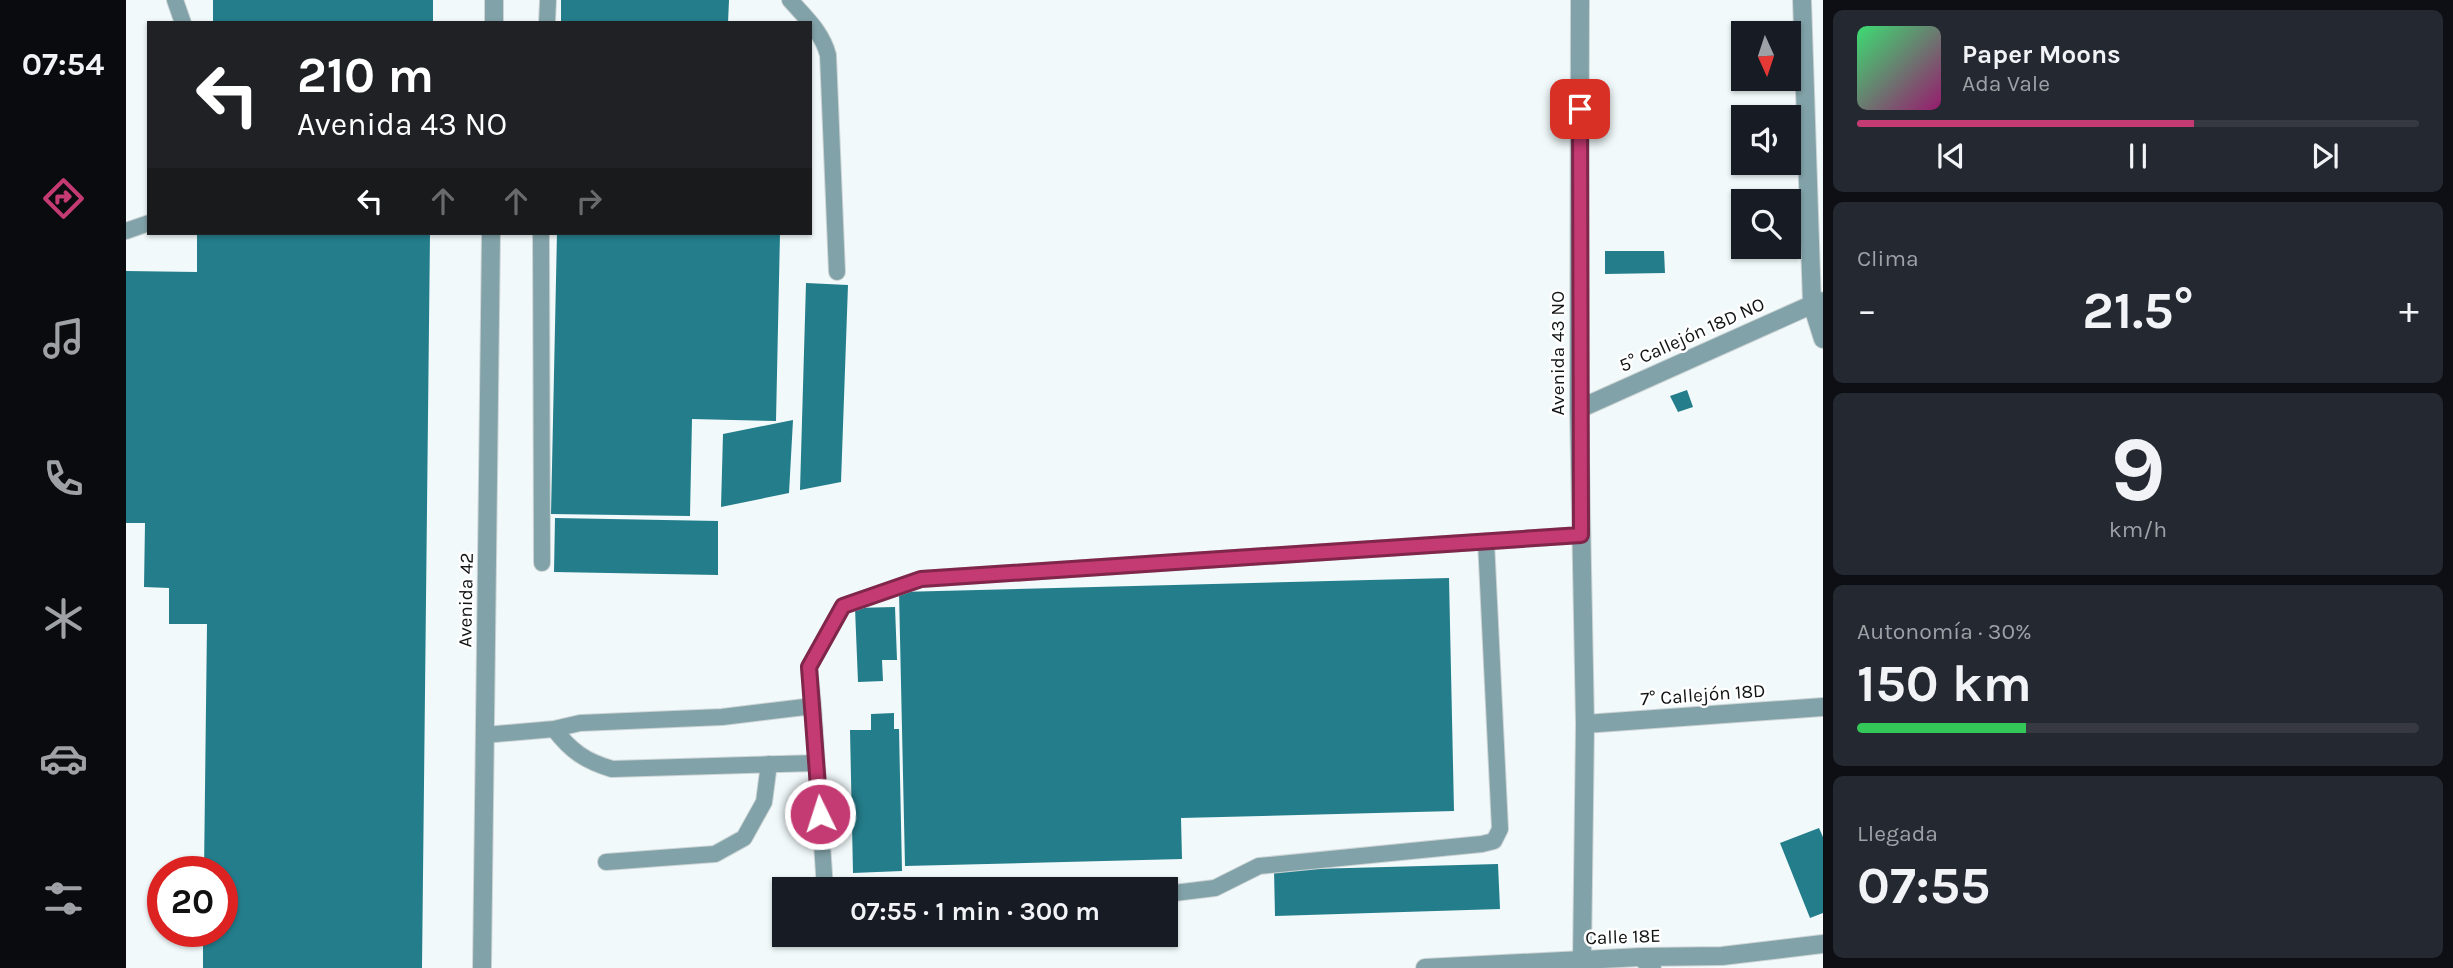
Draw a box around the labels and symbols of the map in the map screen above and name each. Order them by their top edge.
north arrow [1731,21,1801,91]
pin [1550,79,1610,139]
street label: Avenida 43 NO [1547,291,1569,415]
street label: 5° Callejón 18D NO [1616,293,1768,377]
street label: Avenida 42 [454,552,478,648]
street label: 7° Callejón 18D [1640,680,1766,710]
position arrow [783,777,857,851]
speed limit sign: 20 [147,856,238,947]
street label: Calle 18E [1585,925,1661,949]

